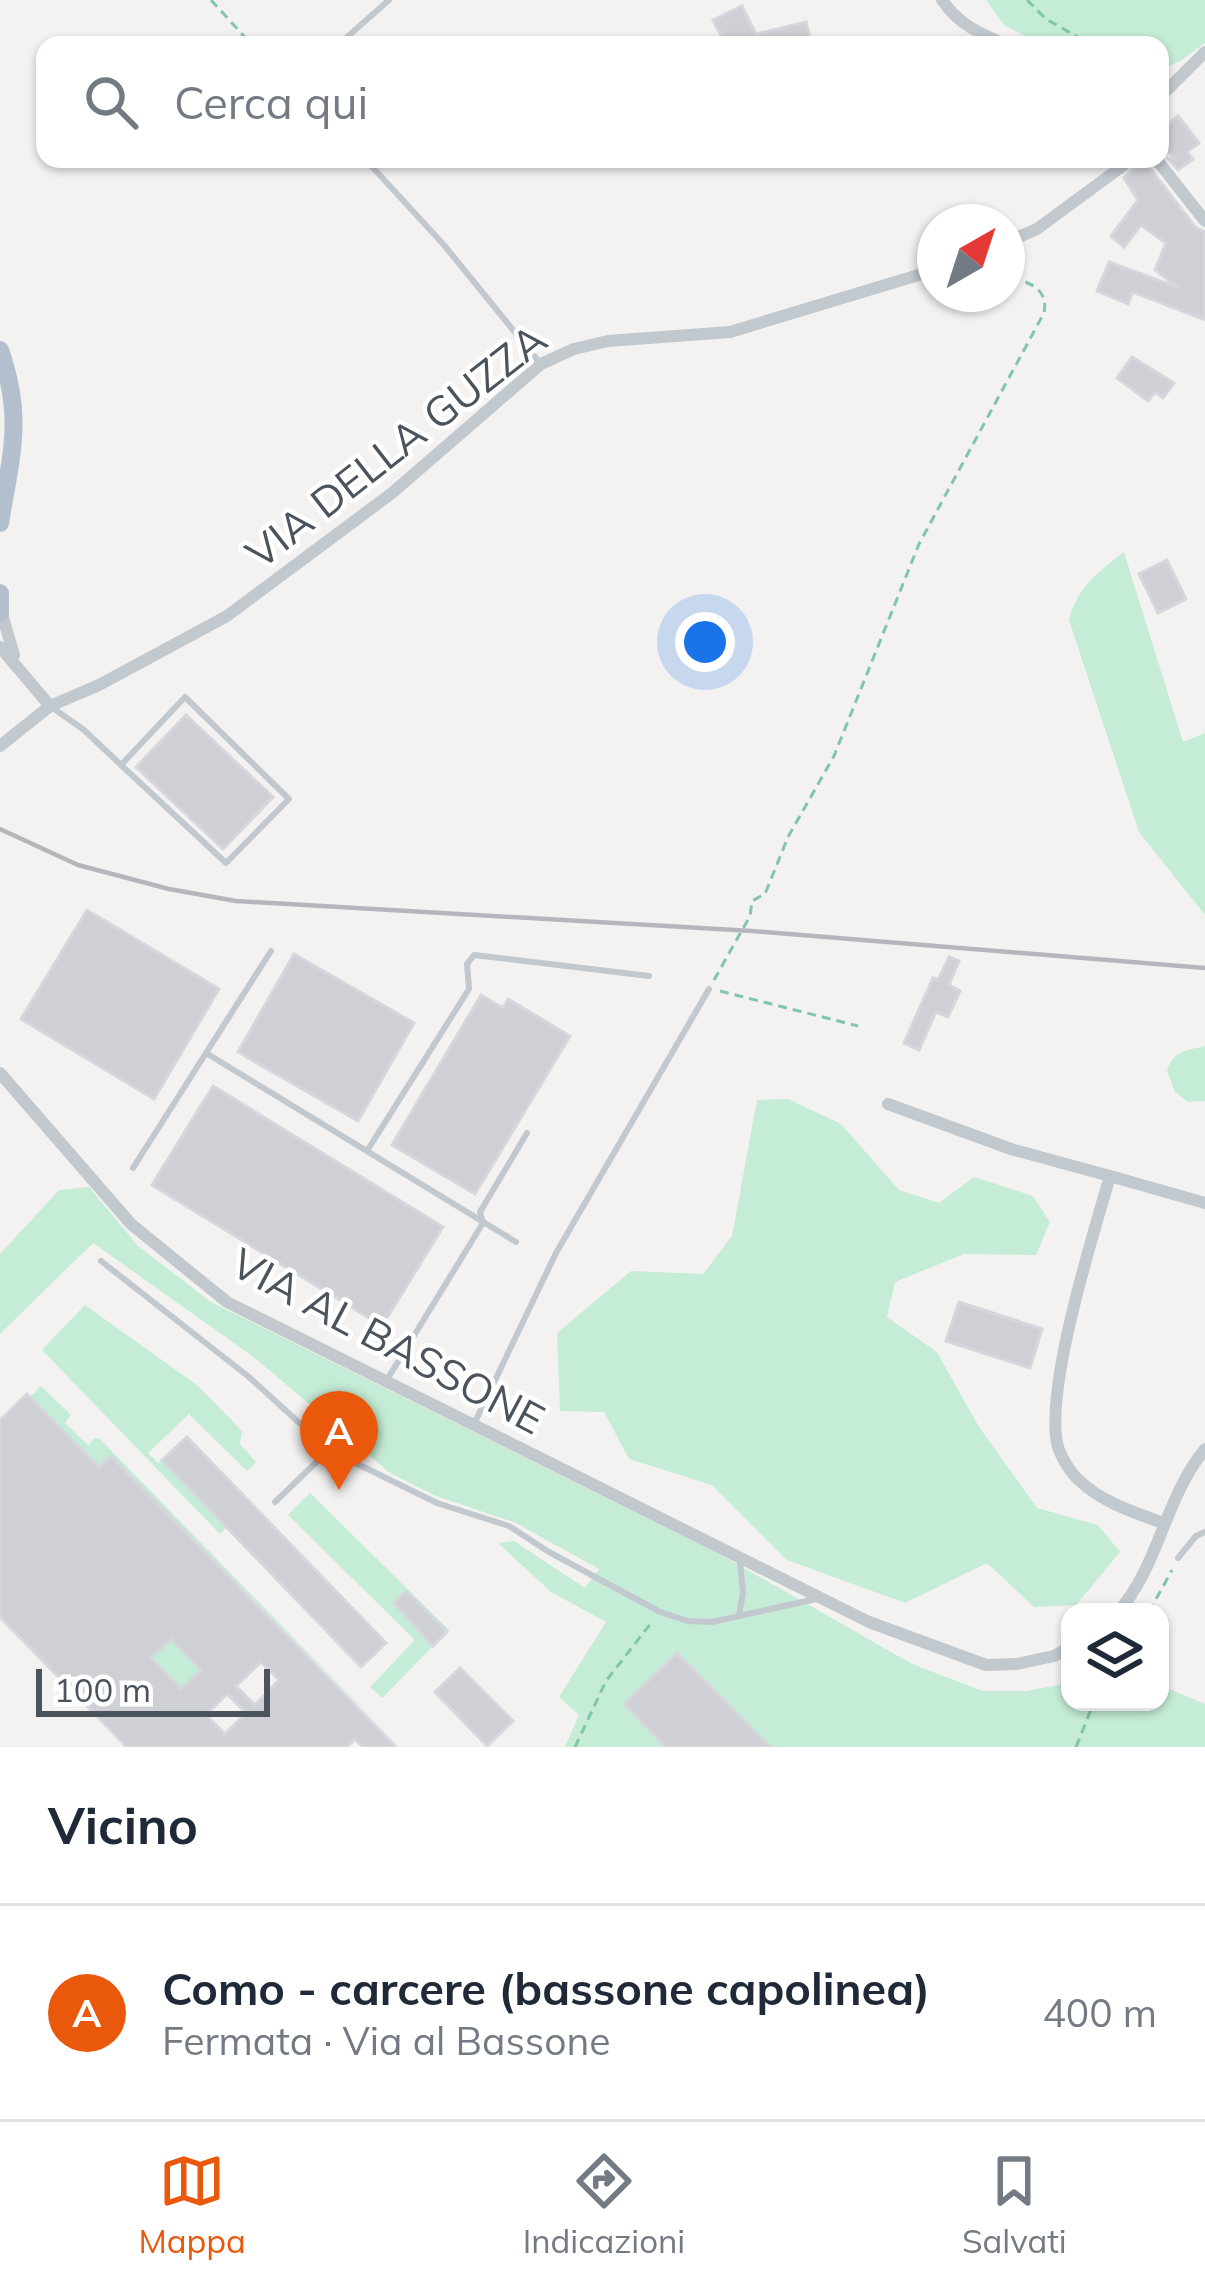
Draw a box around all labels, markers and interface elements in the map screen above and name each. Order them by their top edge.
search box [36,36,1169,168]
icon: search [78,69,144,135]
text: Cerca qui [174,74,368,130]
north arrow [917,204,1025,312]
street label: VIA DELLA GUZZA [235,312,557,579]
your location [675,612,735,672]
street label: VIA AL BASSONE [223,1237,553,1445]
pin: A [300,1391,378,1490]
map controls [1061,1603,1169,1711]
button: layers [1061,1603,1169,1711]
scale bar [36,1663,270,1716]
text: 100 m [54,1669,151,1710]
text: Vicino [48,1793,198,1857]
text: Como - carcere (bassone capolinea) [162,1960,930,2016]
text: A [72,1988,102,2037]
text: 400 m [1042,1988,1157,2037]
text: Fermata · Via al Bassone [162,2016,611,2065]
tab: Mappa [138,2148,246,2261]
tab: Indicazioni [523,2148,685,2261]
tab: Salvati [962,2148,1067,2261]

